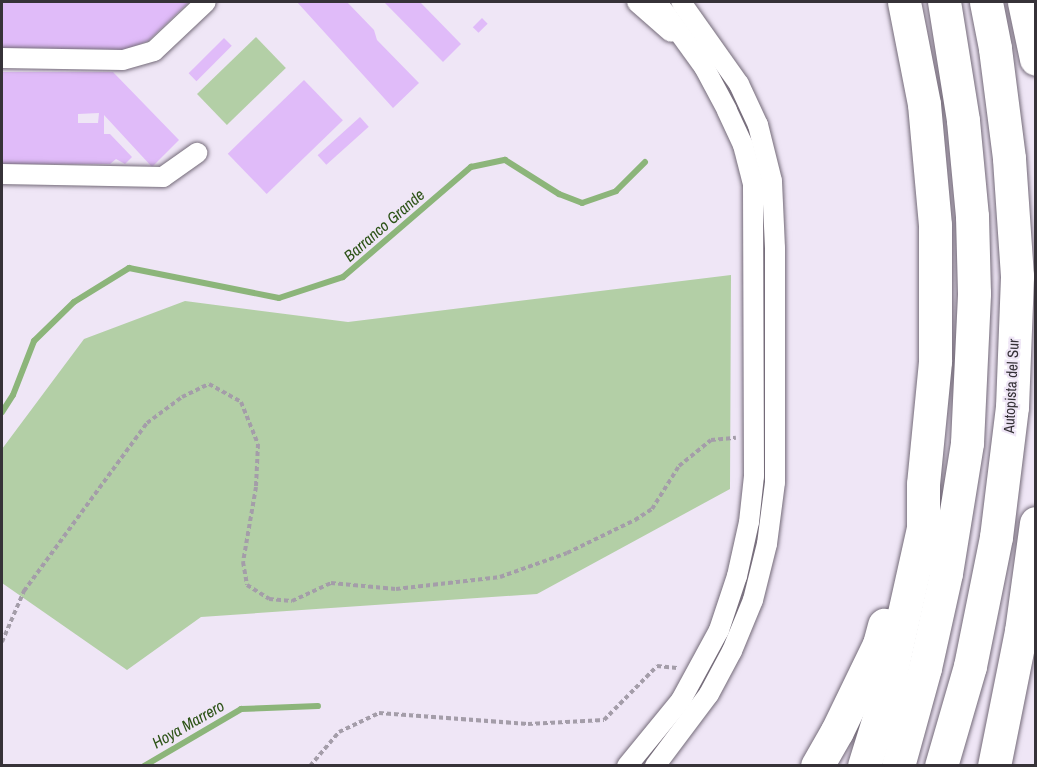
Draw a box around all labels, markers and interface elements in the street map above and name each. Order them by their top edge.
water label: Barranco Grande [340,185,428,265]
street label: Autopista del Sur [1000,338,1022,434]
water label: Hoya Marrero [148,696,228,752]

